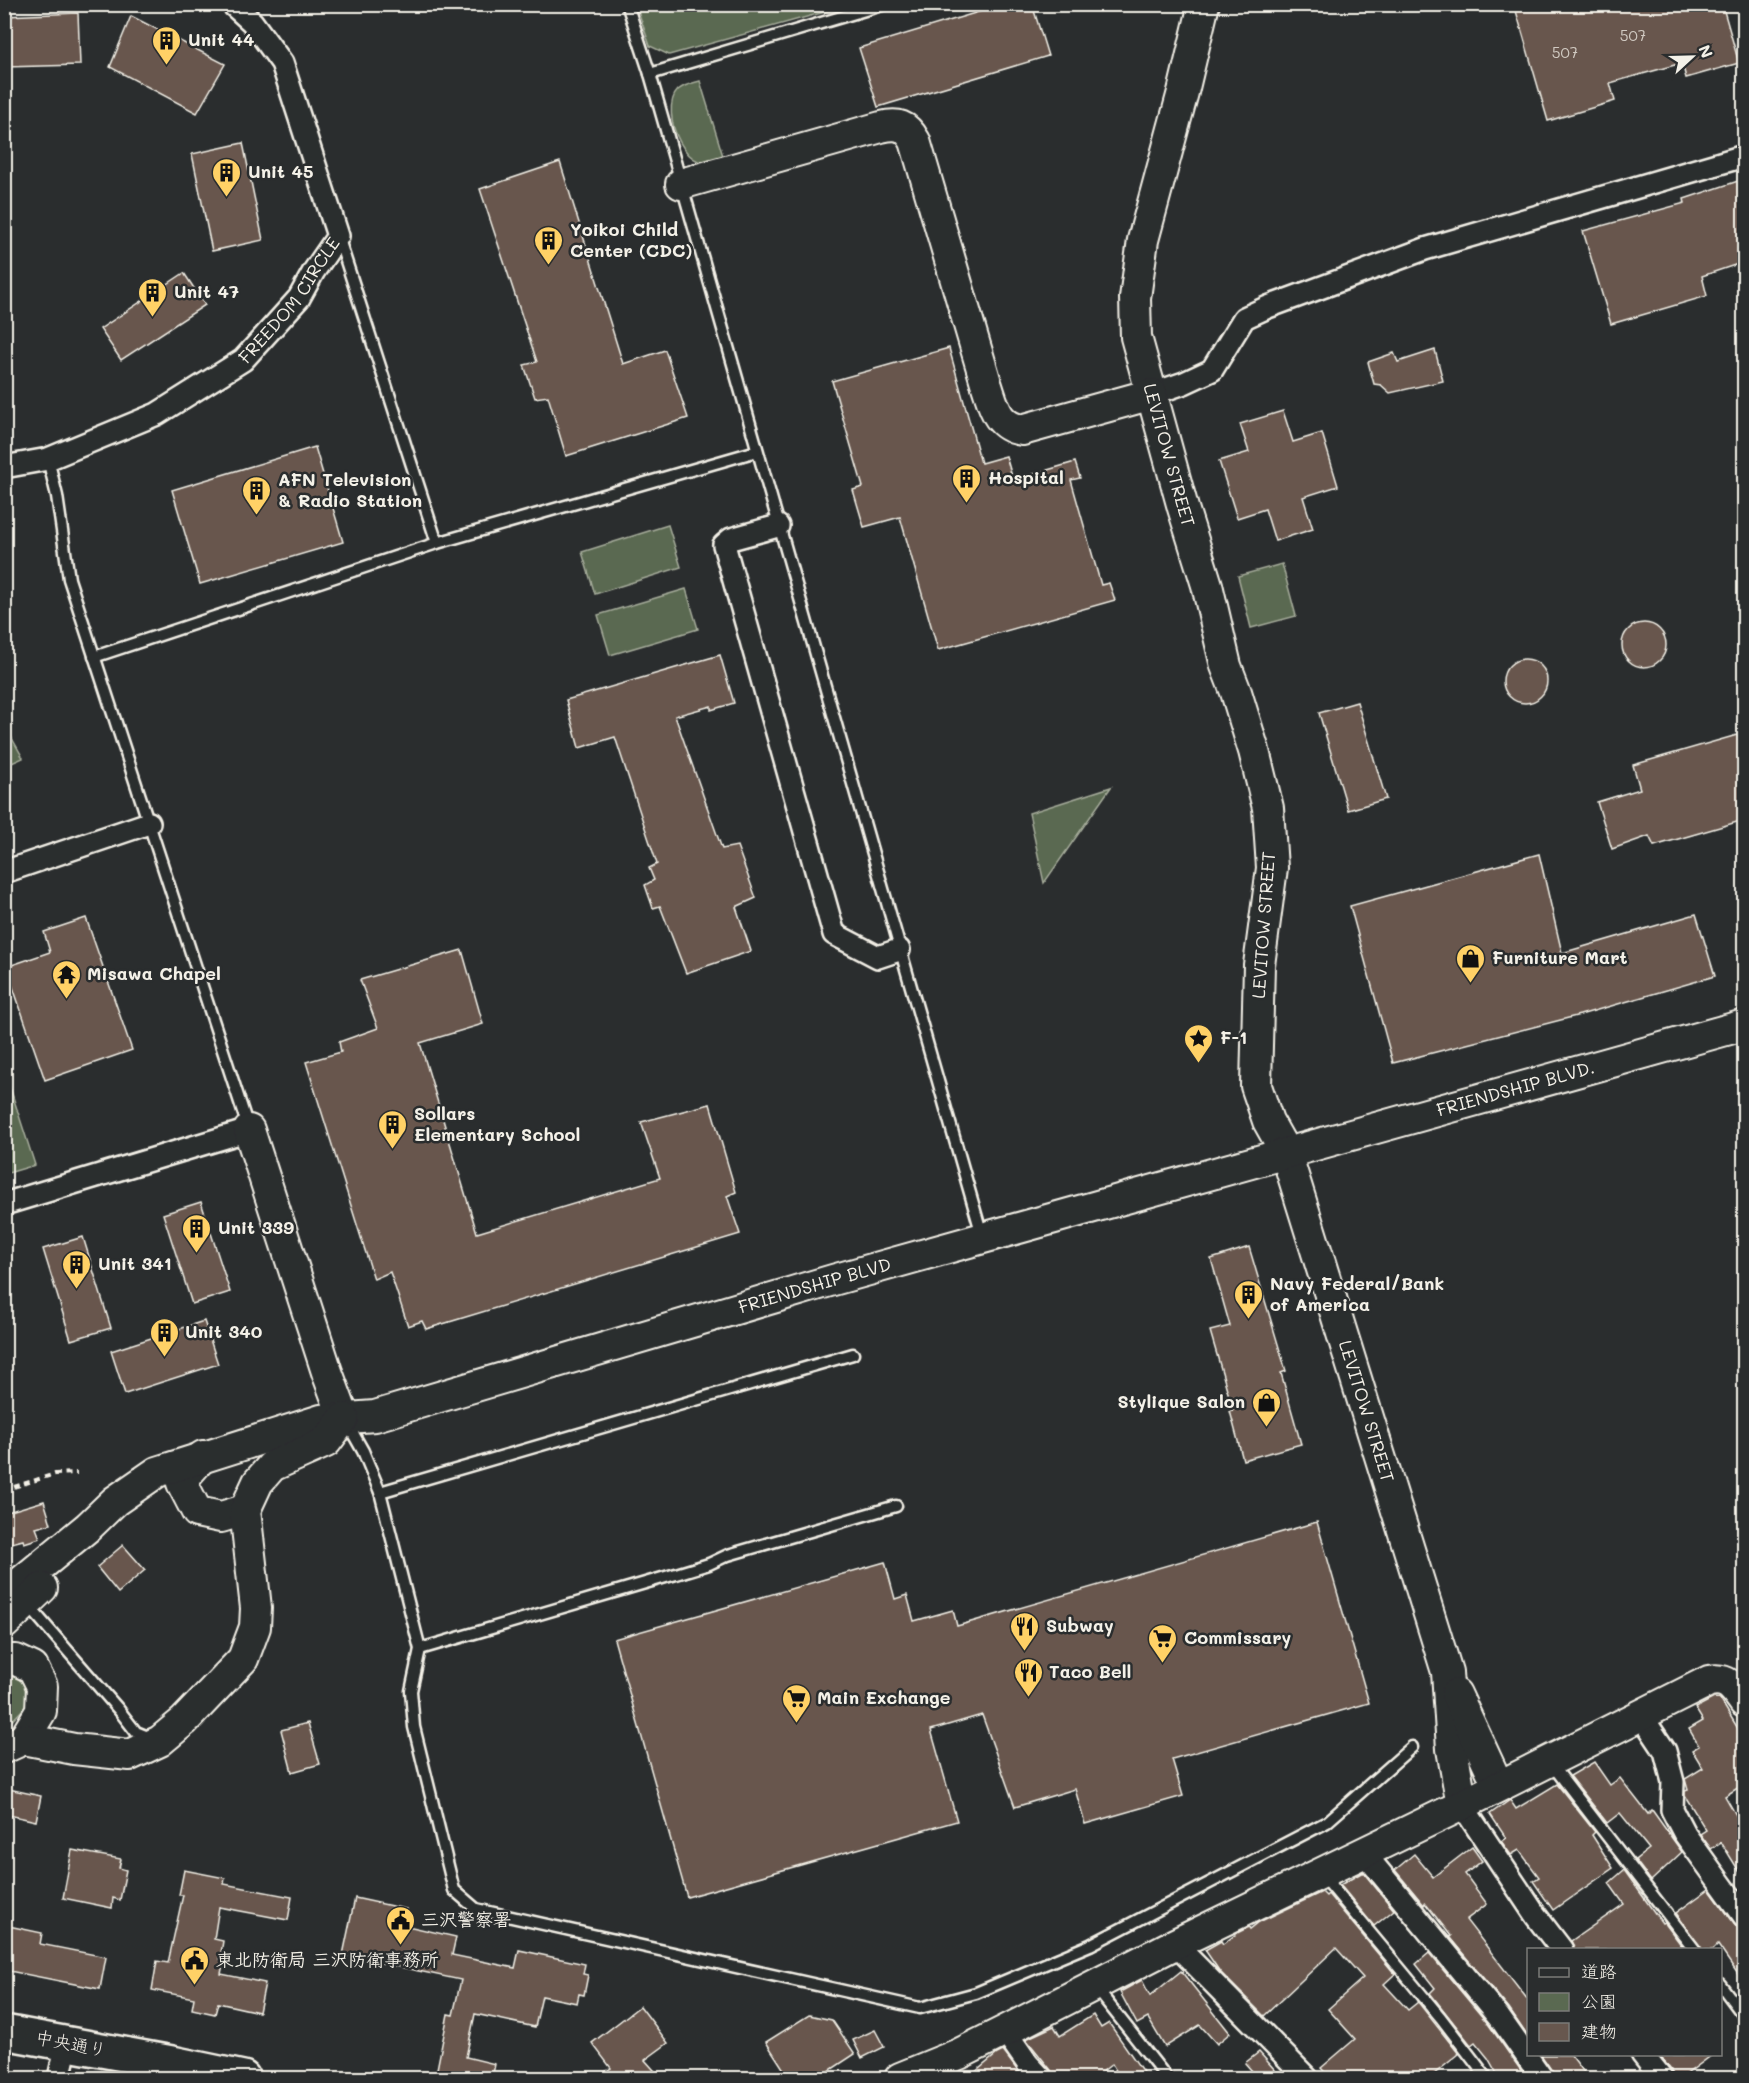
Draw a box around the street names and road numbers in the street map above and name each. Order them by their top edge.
street label: FREEDOM CIRCLE [233,232,345,368]
street label: LEVITOW STREET [1138,381,1201,529]
street label: LEVITOW STREET [1246,851,1280,999]
street label: FRIENDSHIP BLVD. [1434,1054,1597,1122]
street label: FRIENDSHIP BLVD [735,1251,893,1318]
street label: LEVITOW STREET [1334,1337,1400,1485]
street label: 中央通り [34,2024,109,2062]

